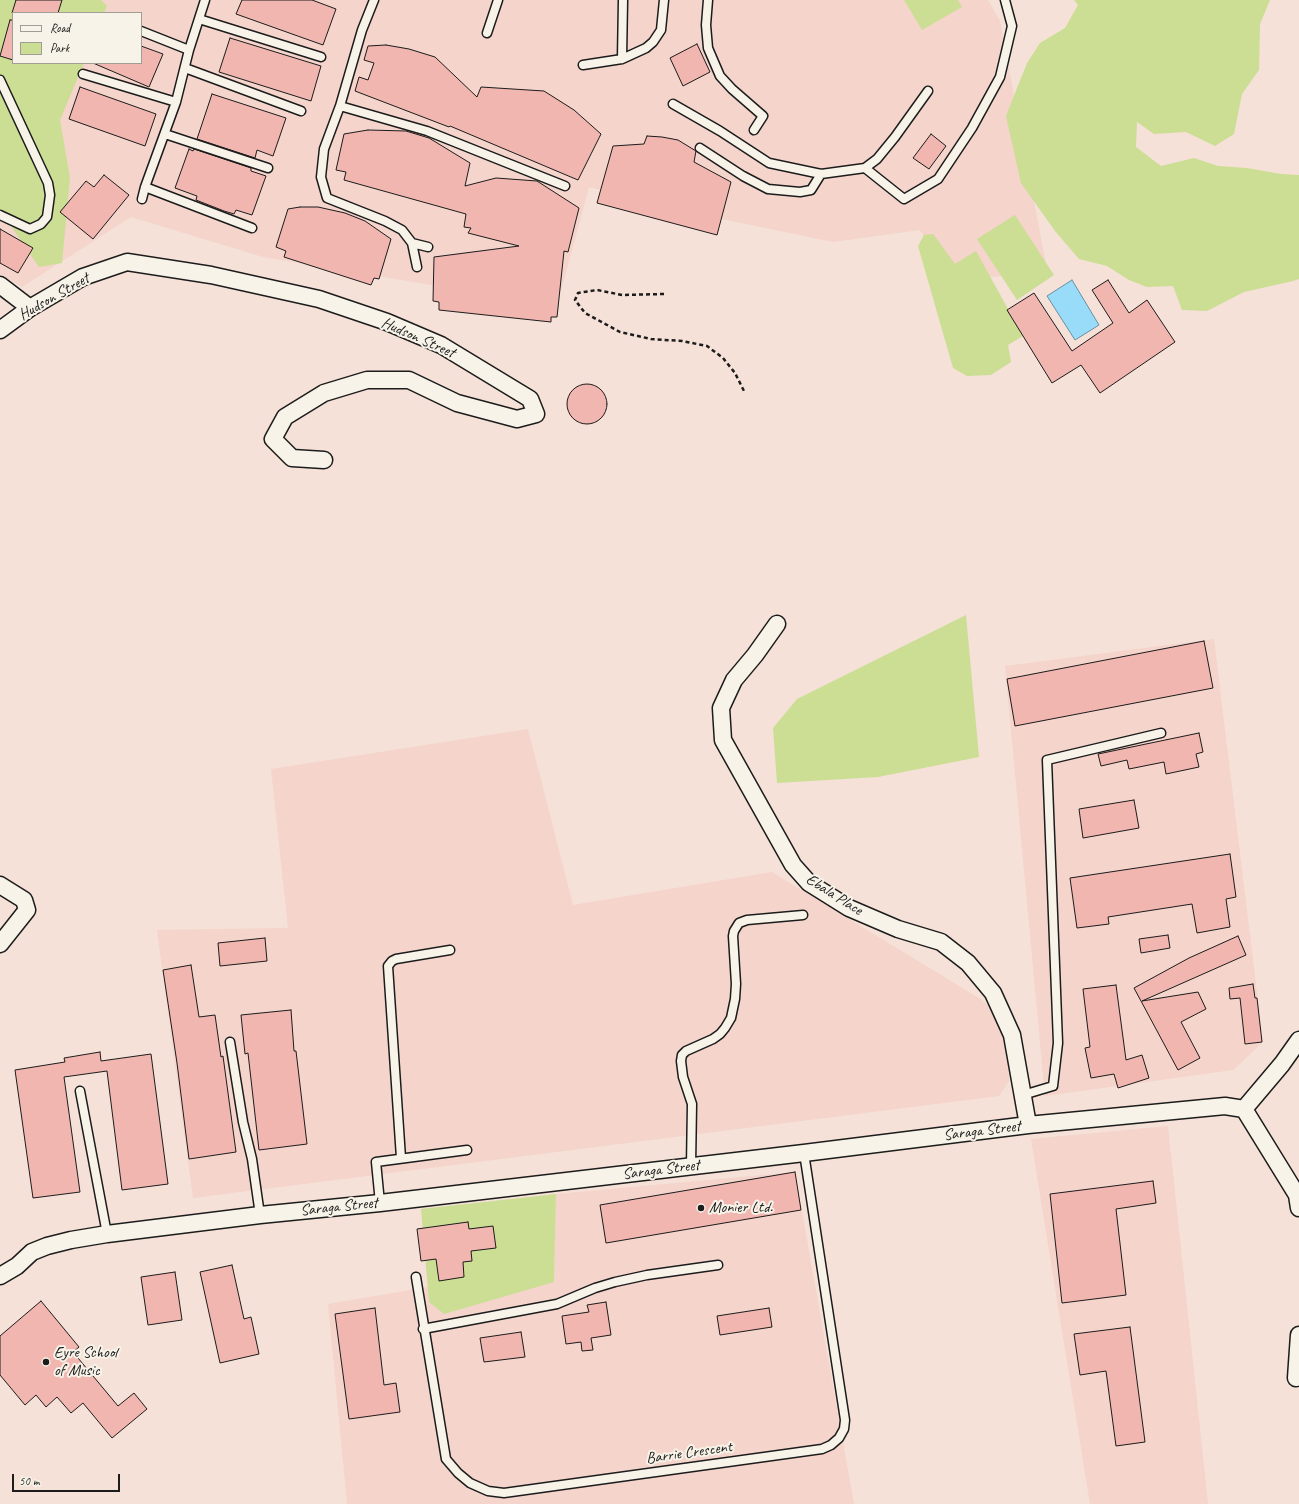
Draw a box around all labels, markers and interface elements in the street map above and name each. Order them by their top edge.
legend [12,12,142,64]
text: Road [50,20,70,36]
text: Park [50,40,69,56]
street label: Hudson Street [15,269,93,325]
street label: Hudson Street [378,313,458,363]
street label: Ebala Place [802,870,866,920]
street label: Saraga Street [942,1117,1022,1145]
street label: Saraga Street [621,1156,701,1184]
street label: Saraga Street [299,1193,379,1221]
place label: Monier Ltd. [709,1198,773,1218]
marker: Monier Ltd. [696,1203,706,1213]
place label: Eyre School of Music [54,1343,117,1381]
marker: Eyre School of Music [41,1357,51,1367]
street label: Barrie Crescent [645,1437,733,1469]
scale bar [14,1466,122,1492]
text: 50 m [19,1473,39,1489]

